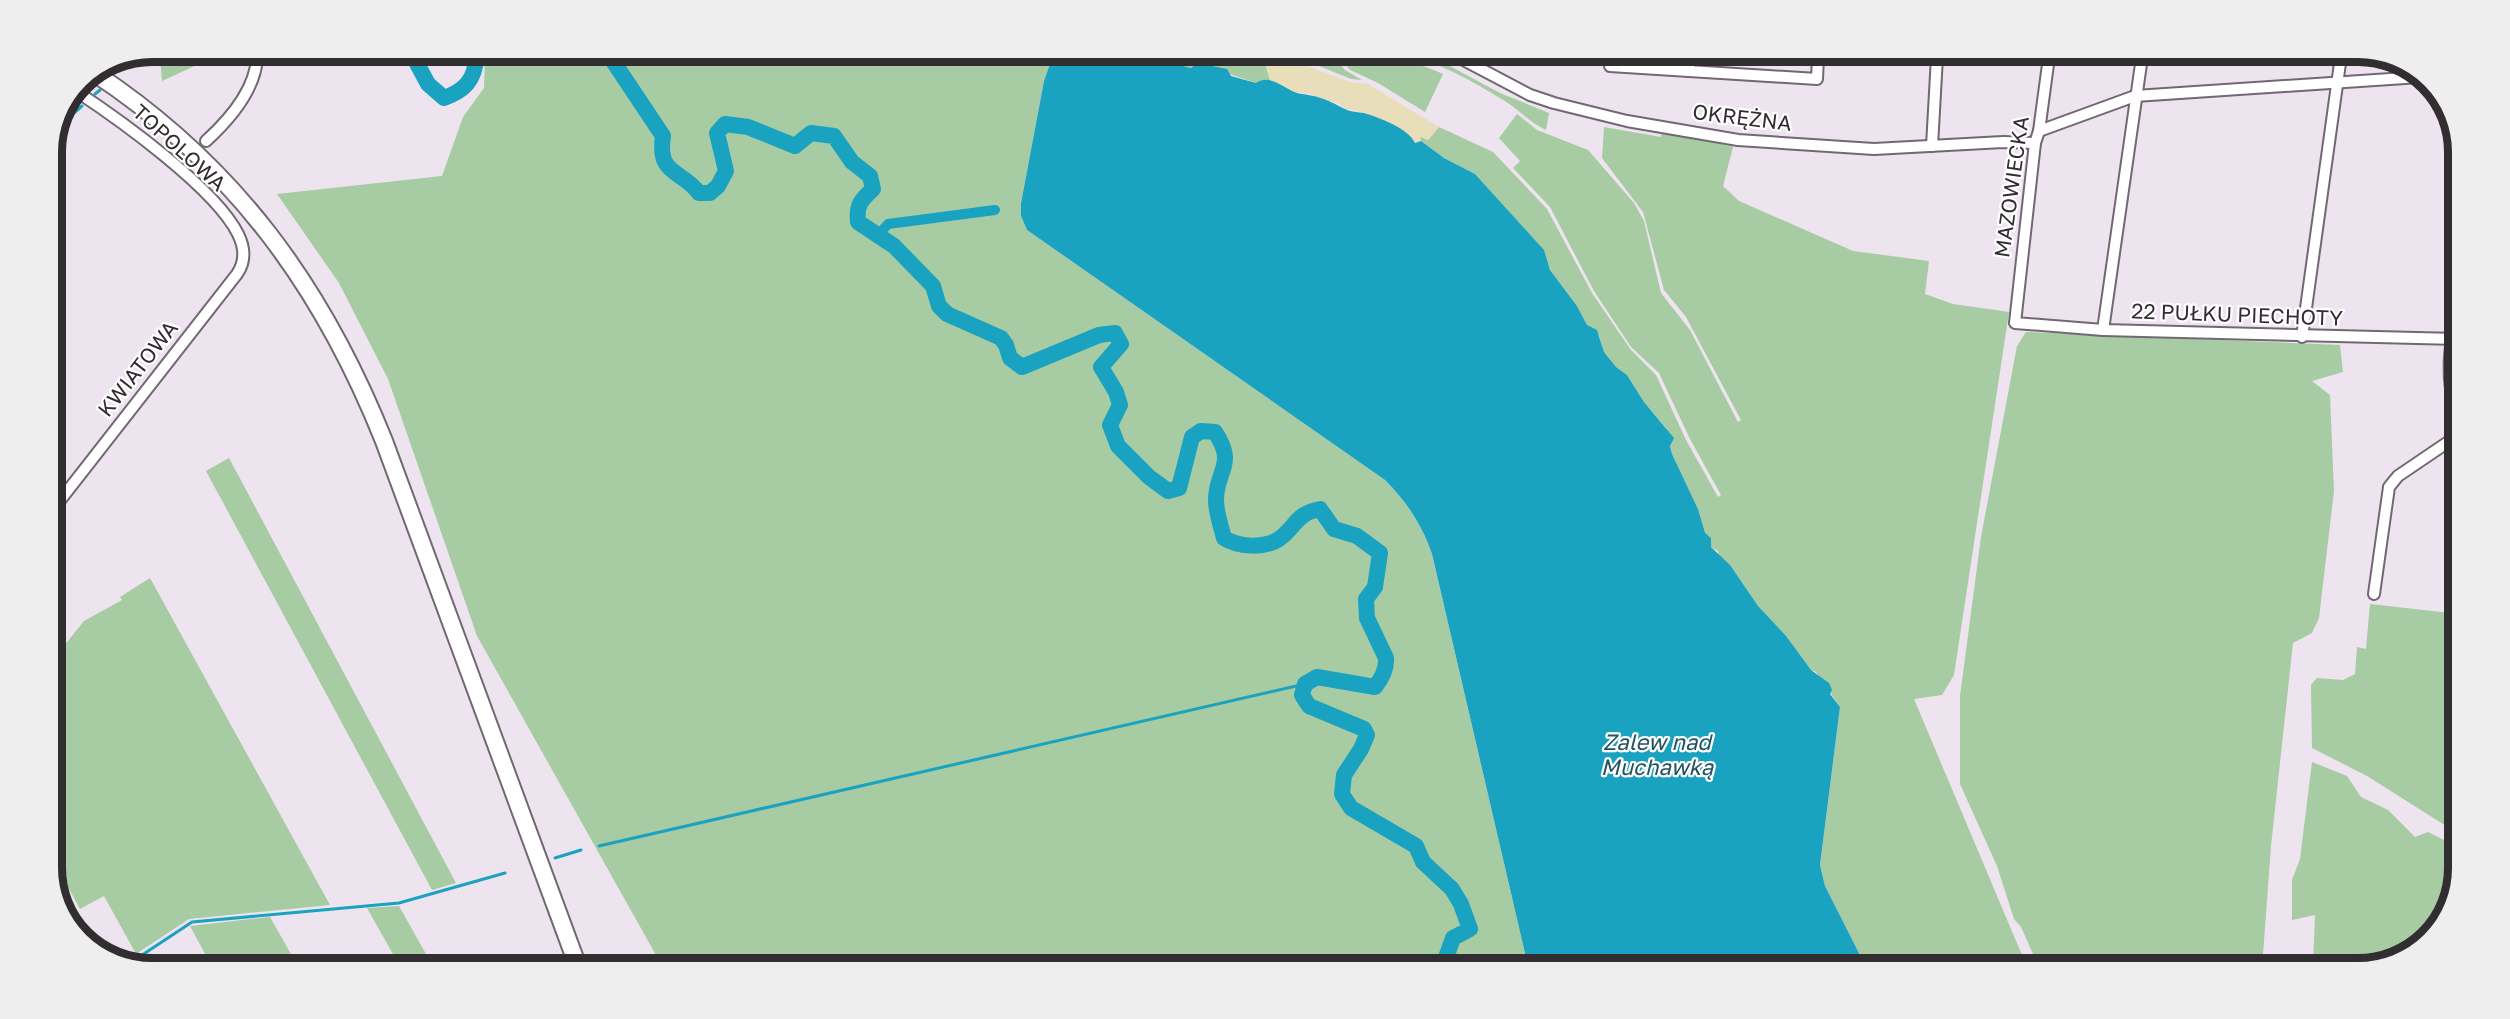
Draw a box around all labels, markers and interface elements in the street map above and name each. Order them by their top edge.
street label: TOPOLOWA [128,98,232,196]
street label: OKRĘŻNA [1691,98,1793,136]
street label: MAZOWIECKA [1988,114,2034,259]
street label: 22 PUŁKU PIECHOTY [2131,297,2344,331]
street label: KWIATOWA [92,315,183,422]
water label: Zalew nad Muchawką [1601,728,1715,780]

